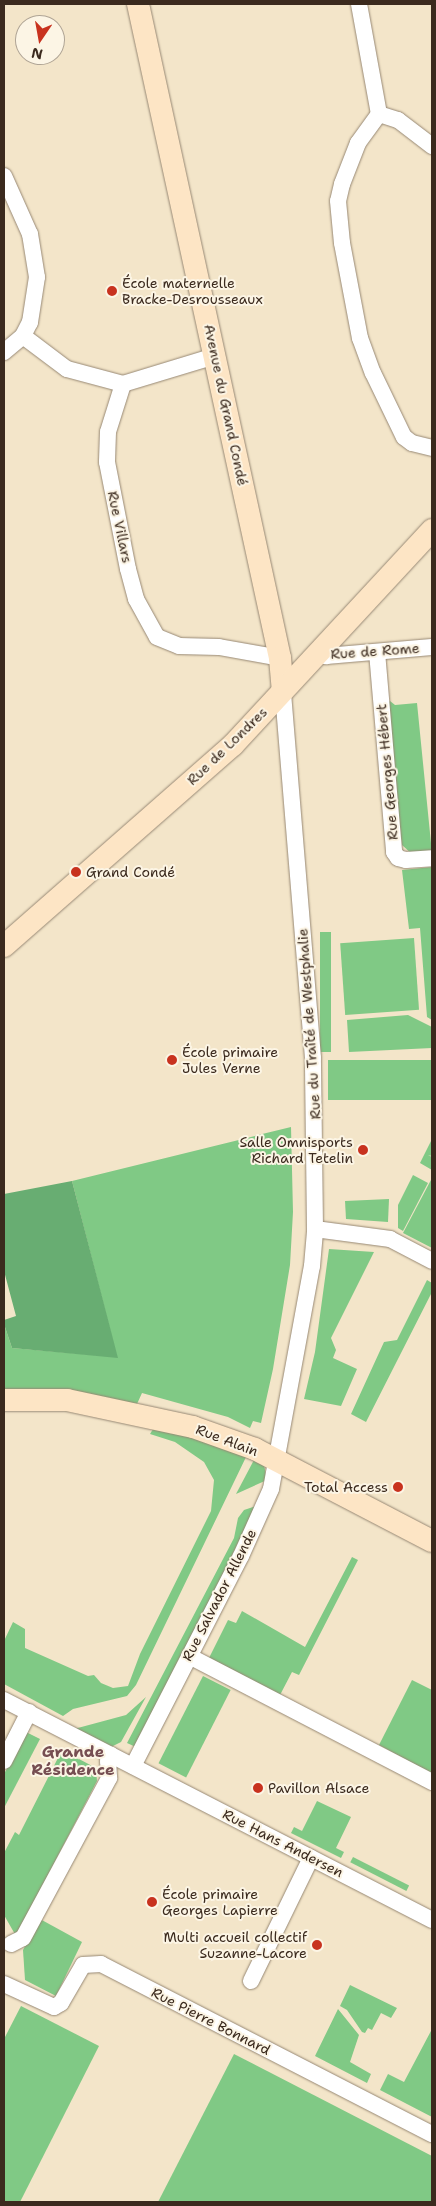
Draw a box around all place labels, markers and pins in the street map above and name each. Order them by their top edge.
place label: École maternelle Bracke-Desrousseaux [122,275,263,308]
marker: École maternelle Bracke-Desrousseaux [106,285,118,297]
place label: Grand Condé [86,864,175,880]
marker: Grand Condé [70,866,82,878]
place label: École primaire Jules Verne [182,1044,278,1076]
marker: École primaire Jules Verne [166,1054,178,1066]
place label: Salle Omnisports Richard Tetelin [239,1134,353,1166]
marker: Salle Omnisports Richard Tetelin [357,1144,369,1156]
place label: Total Access [304,1479,388,1495]
marker: Total Access [392,1481,404,1493]
place label: Pavillon Alsace [268,1780,369,1796]
marker: Pavillon Alsace [252,1782,264,1794]
place label: École primaire Georges Lapierre [162,1886,278,1918]
marker: École primaire Georges Lapierre [146,1896,158,1908]
place label: Multi accueil collectif Suzanne-Lacore [164,1929,307,1961]
marker: Multi accueil collectif Suzanne-Lacore [311,1939,323,1951]

